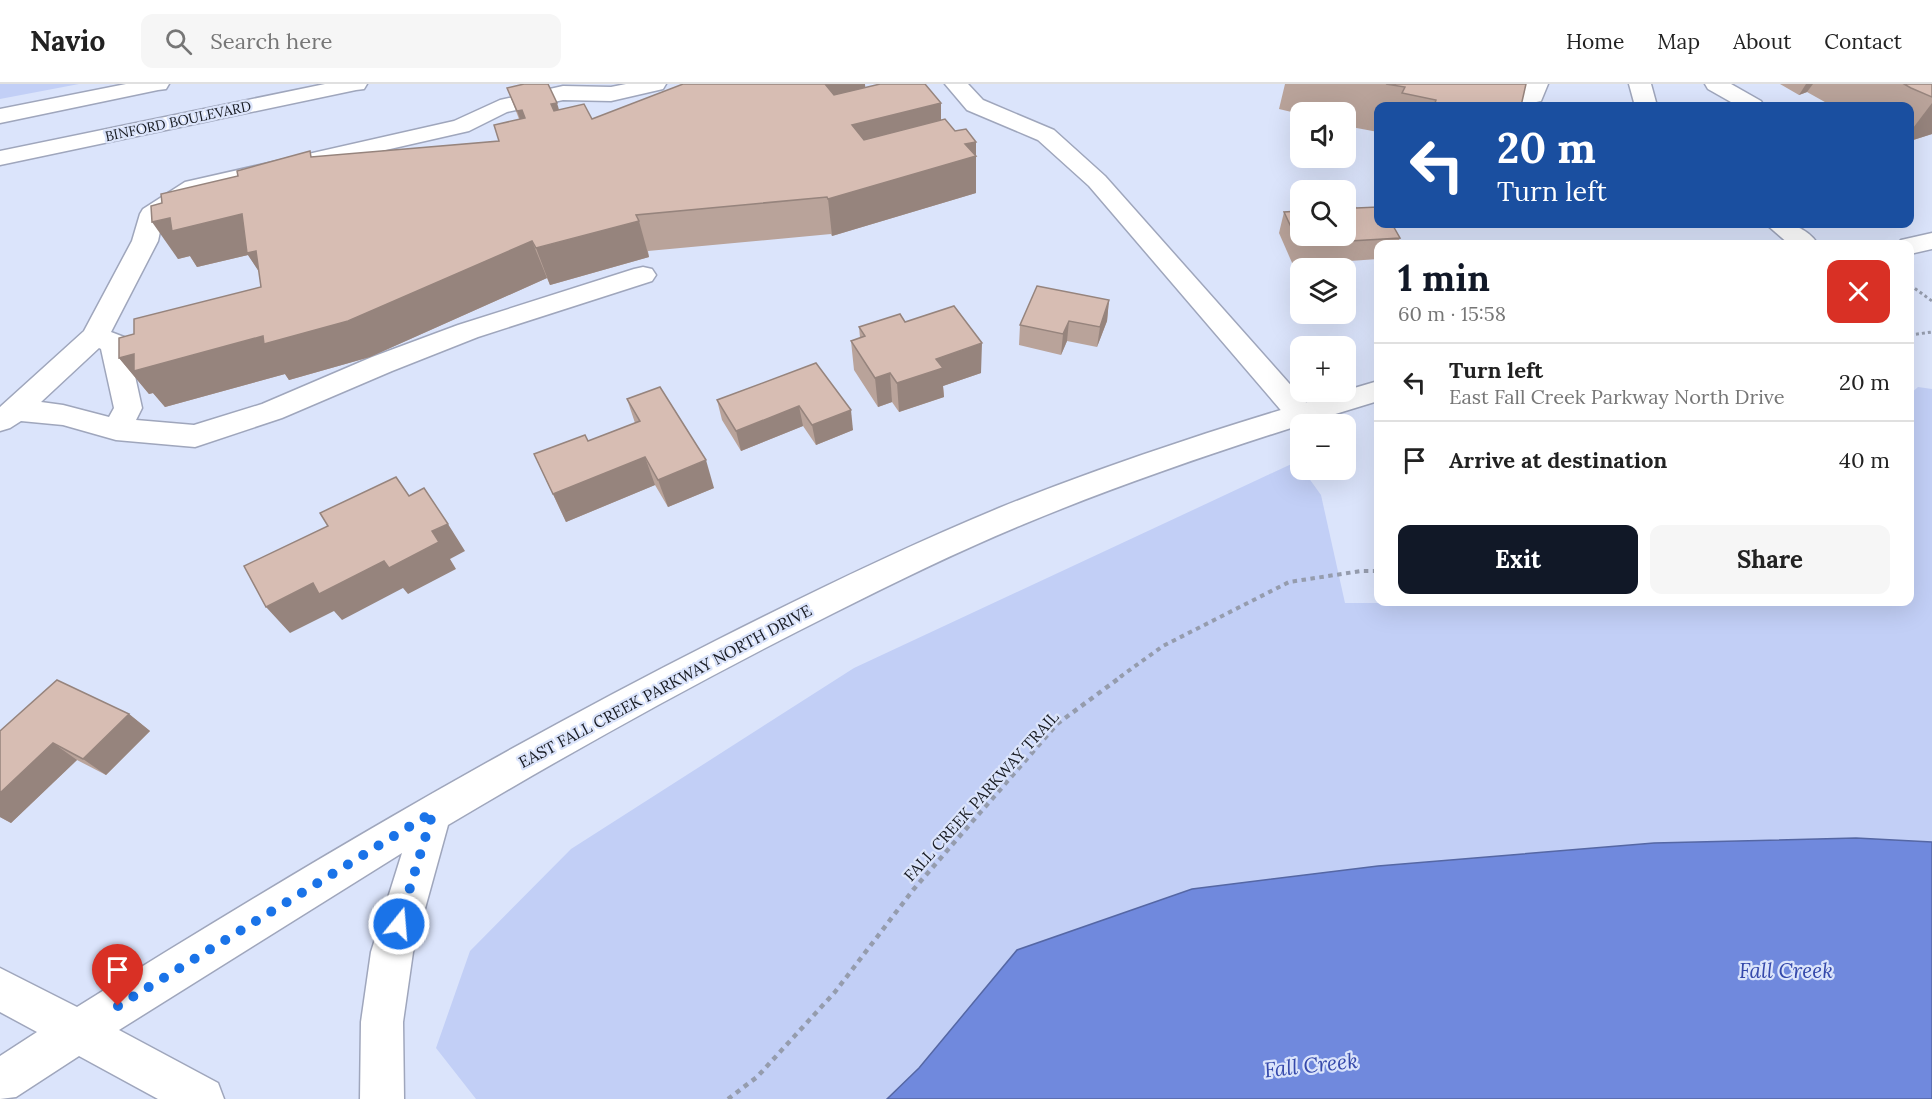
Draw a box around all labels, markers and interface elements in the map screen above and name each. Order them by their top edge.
search box [141,14,561,68]
text: Navio [30,23,105,59]
icon: search [162,25,195,58]
text: Search here [210,27,332,55]
text: Home [1566,28,1624,55]
text: Map [1657,28,1700,55]
text: About [1733,28,1791,55]
text: Contact [1824,28,1902,55]
street label: BINFORD BOULEVARD [103,97,253,145]
map controls [1290,102,1356,480]
button: sound [1290,102,1356,168]
text: 20 m [1497,121,1596,175]
icon: left [1398,126,1476,204]
text: Turn left [1497,174,1607,208]
button: search [1290,180,1356,246]
text: 1 min [1398,255,1490,301]
button: layers [1290,258,1356,324]
button: close [1827,260,1890,323]
text: 60 m · 15:58 [1398,301,1506,326]
button: + [1290,336,1356,402]
text: Turn left [1449,356,1543,384]
icon: left [1398,366,1431,399]
text: 20 m [1839,368,1890,396]
text: East Fall Creek Parkway North Drive [1449,384,1785,409]
button: − [1290,414,1356,480]
icon: arrive [1398,444,1431,477]
text: Arrive at destination [1449,446,1667,474]
text: 40 m [1839,446,1890,474]
button: Exit [1398,525,1638,594]
button: Share [1650,525,1890,594]
street label: EAST FALL CREEK PARKWAY NORTH DRIVE [515,600,815,772]
street label: FALL CREEK PARKWAY TRAIL [899,707,1063,885]
position arrow [367,892,431,956]
pin [92,944,143,1006]
icon: arrive [101,953,134,986]
water label: Fall Creek [1739,957,1833,984]
water label: Fall Creek [1263,1047,1359,1083]

